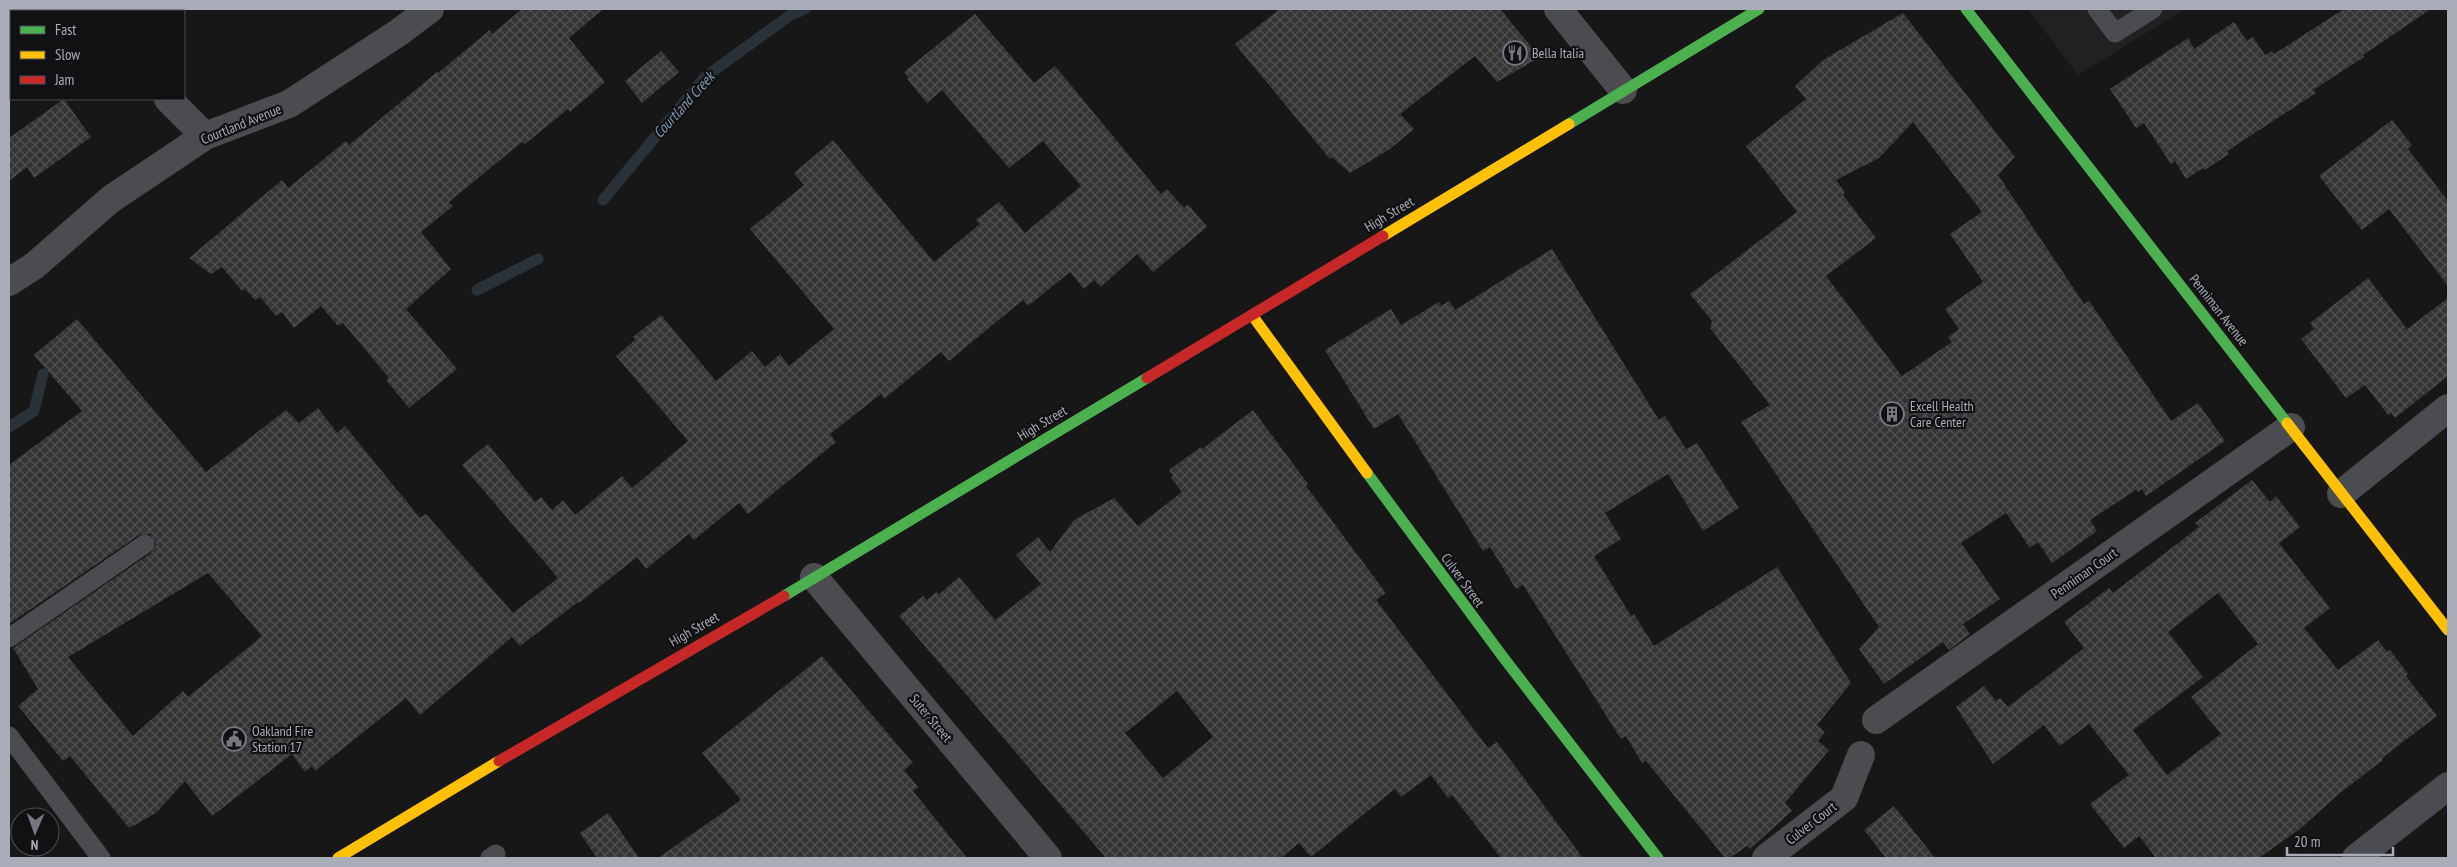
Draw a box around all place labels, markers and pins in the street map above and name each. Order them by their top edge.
restaurant icon: Bella Italia [1502,40,1528,66]
place label: Bella Italia [1532,44,1584,62]
place label: Excell Health Care Center [1910,397,1974,431]
building icon: Excell Health Care Center [1879,401,1905,427]
place label: Oakland Fire Station 17 [252,722,313,756]
public building icon: Oakland Fire Station 17 [221,726,247,752]

